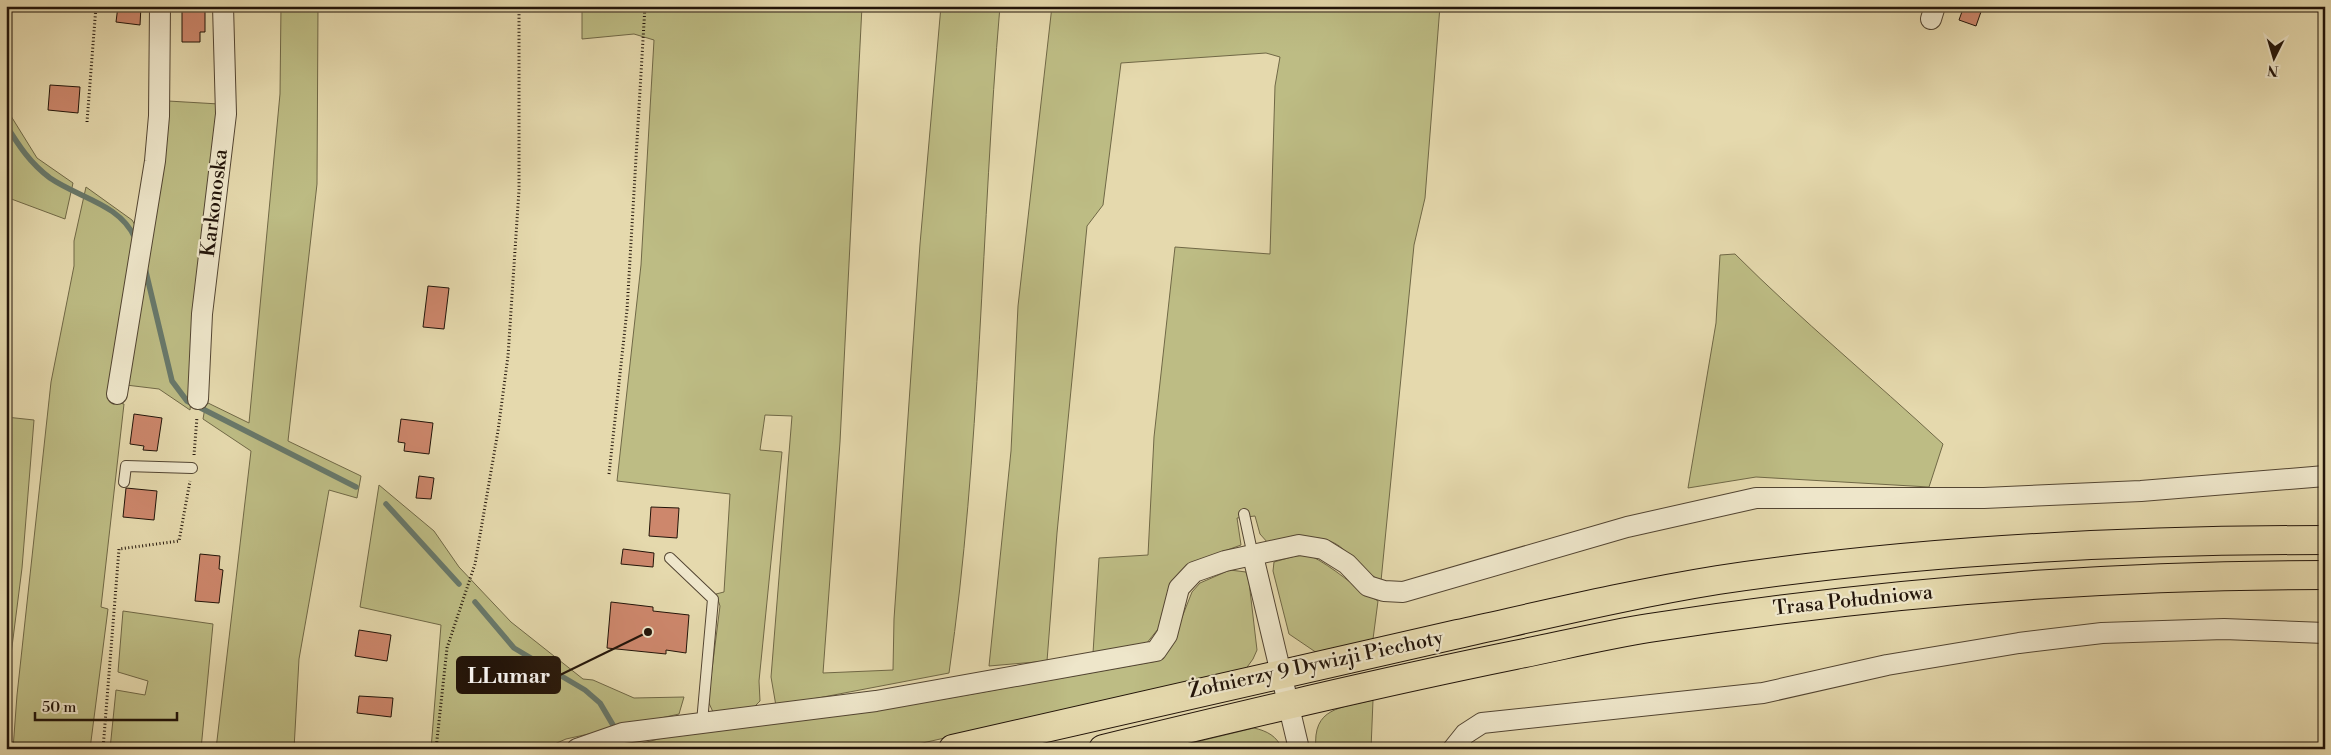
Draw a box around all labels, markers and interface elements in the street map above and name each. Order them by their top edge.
north arrow [2248,32,2298,82]
text: N [2267,61,2279,79]
street label: Karkonoska [196,147,234,258]
street label: Trasa Południowa [1772,580,1935,622]
street label: Żołnierzy 9 Dywizji Piechoty [1186,625,1446,704]
callout: LLumar [457,657,560,693]
text: LLumar [468,664,550,690]
scale bar [35,690,178,722]
text: 50 m [42,698,76,717]

